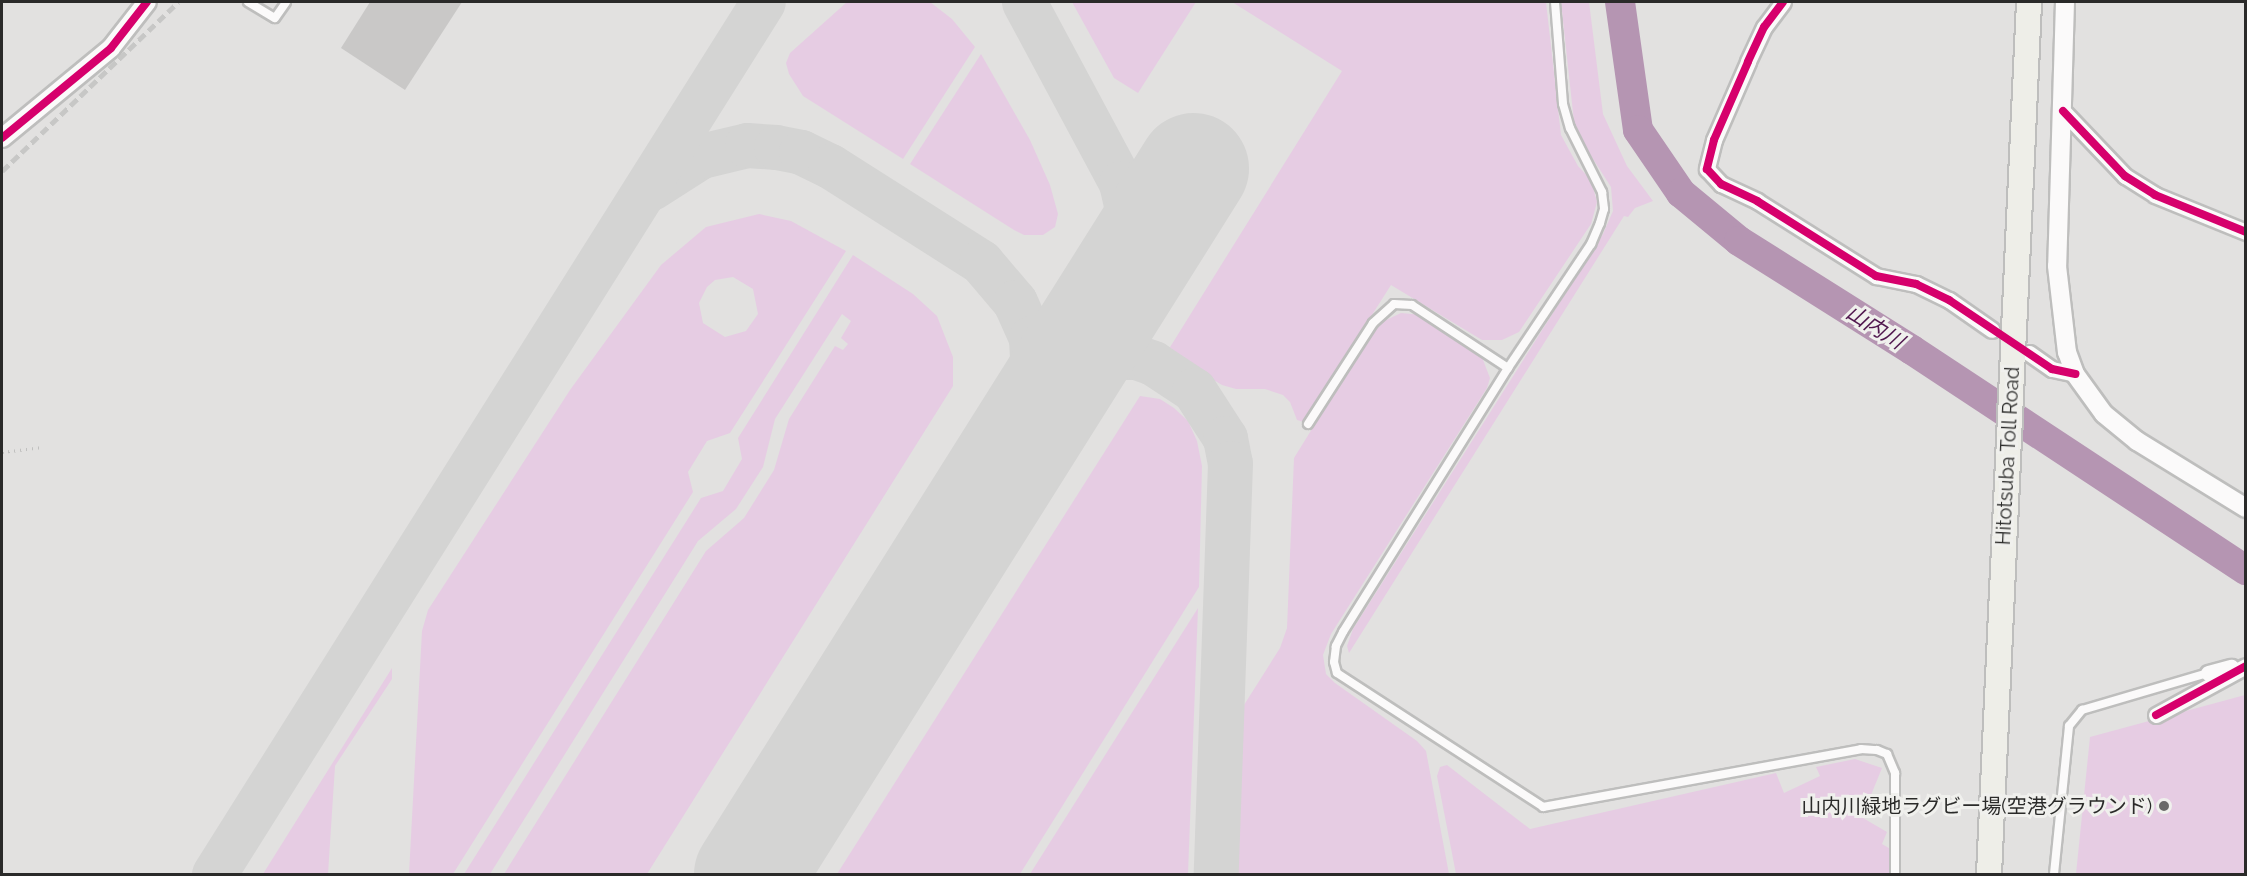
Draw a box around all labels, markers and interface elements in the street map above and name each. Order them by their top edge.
water label: 山内川 [1842,300,1908,354]
street label: Hitotsuba Toll Road [1991,366,2025,546]
place label: 山内川緑地ラグビー場(空港グラウンド) [1801,794,2152,818]
marker: 山内川緑地ラグビー場(空港グラウンド) [2157,799,2171,813]

